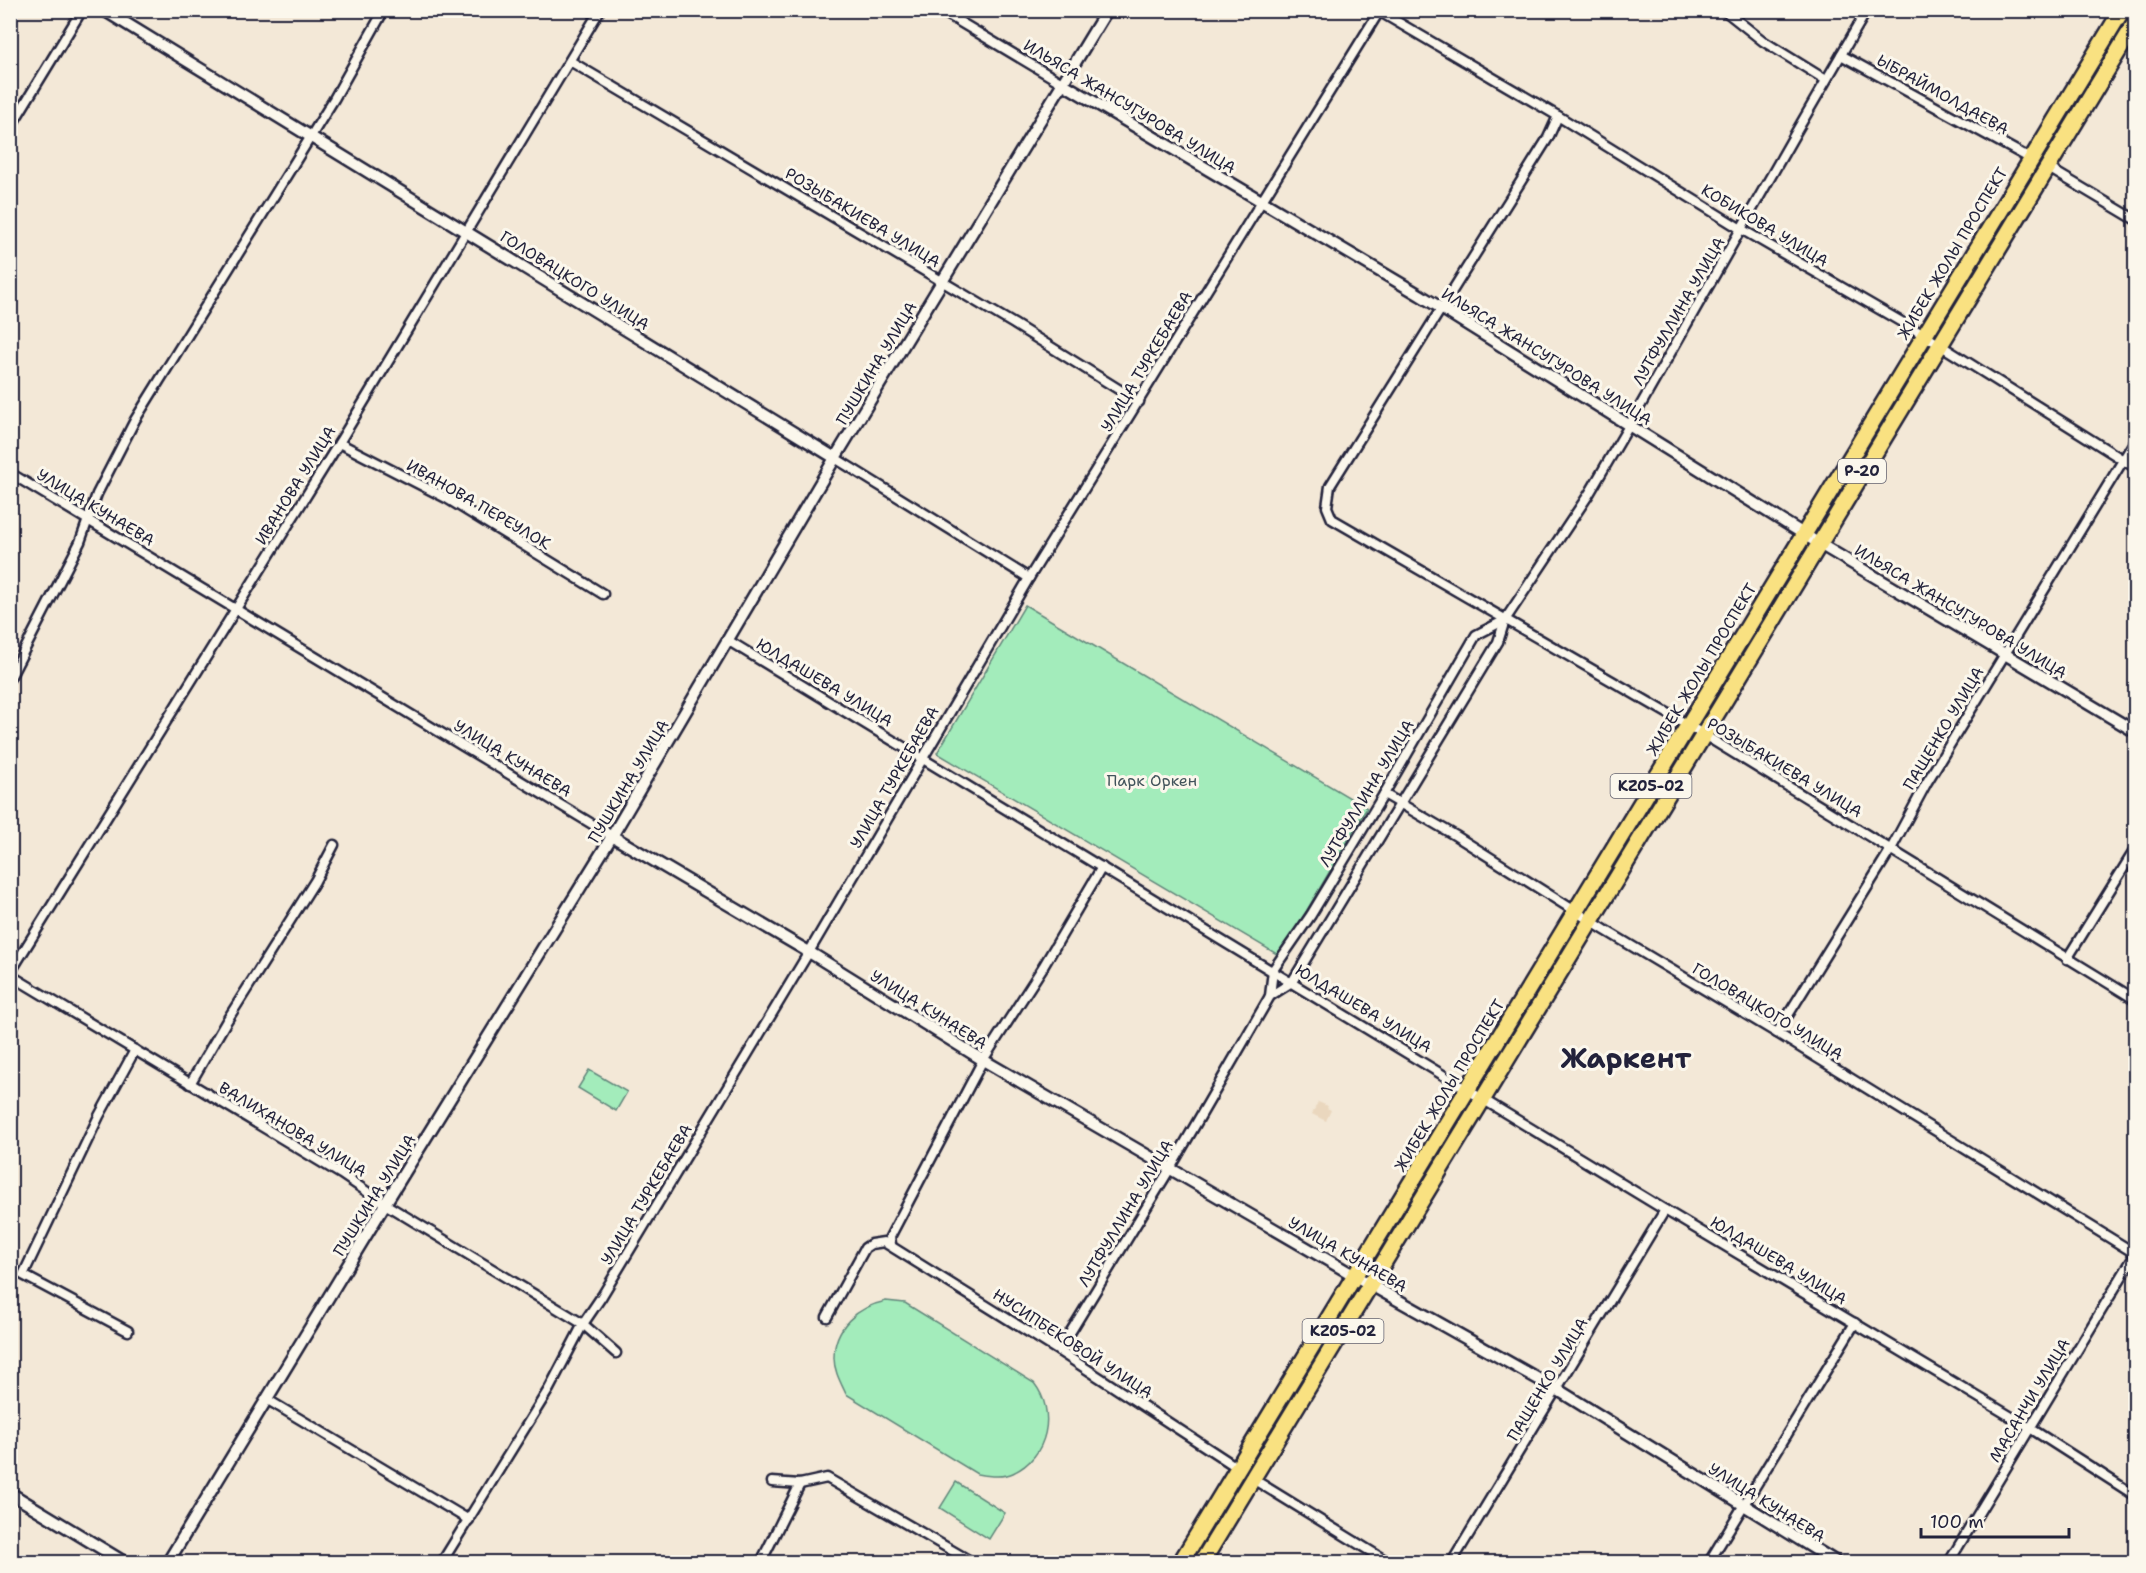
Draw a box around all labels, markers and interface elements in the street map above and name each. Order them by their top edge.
street label: ИЛЬЯСА ЖАНСУГУРОВА УЛИЦА [1020,35,1240,178]
street label: ЫБРАЙМОЛДАЕВА [1873,49,2012,139]
street label: РОЗЫБАКИЕВА УЛИЦА [781,163,944,272]
street label: ЖИБЕК ЖОЛЫ ПРОСПЕКТ [1893,163,2012,343]
street label: КОБИКОВА УЛИЦА [1697,179,1832,272]
street label: ГОЛОВАЦКОГО УЛИЦА [496,226,653,335]
street label: ЛУТФУЛЛИНА УЛИЦА [1627,233,1730,389]
street label: ИЛЬЯСА ЖАНСУГУРОВА УЛИЦА [1438,283,1656,430]
street label: УЛИЦА ТУРКЕБАЕВА [1096,287,1197,436]
street label: ПУШКИНА УЛИЦА [831,298,922,429]
street label: ИВАНОВА УЛИЦА [250,422,340,549]
street label: ИВАНОВА ПЕРЕУЛОК [403,455,555,555]
road number: Р-20 [1838,459,1886,483]
street label: УЛИЦА КУНАЕВА [33,464,158,551]
street label: ИЛЬЯСА ЖАНСУГУРОВА УЛИЦА [1851,540,2071,683]
street label: ЖИБЕК ЖОЛЫ ПРОСПЕКТ [1642,579,1761,759]
street label: ЮЛДАШЕВА УЛИЦА [753,633,897,731]
street label: ПАЩЕНКО УЛИЦА [1898,663,1989,794]
street label: УЛИЦА ТУРКЕБАЕВА [845,702,944,852]
street label: РОЗЫБАКИЕВА УЛИЦА [1703,713,1866,822]
street label: УЛИЦА КУНАЕВА [450,715,575,802]
street label: ПУШКИНА УЛИЦА [583,716,674,847]
street label: ЛУТФУЛЛИНА УЛИЦА [1314,716,1419,871]
park label: Парк Оркен [1107,770,1197,791]
road number: KZ05-02 [1610,774,1692,798]
street label: ГОЛОВАЦКОГО УЛИЦА [1688,958,1847,1065]
street label: ЮЛДАШЕВА УЛИЦА [1292,959,1436,1057]
street label: УЛИЦА КУНАЕВА [866,965,991,1054]
street label: ЖИБЕК ЖОЛЫ ПРОСПЕКТ [1390,995,1509,1175]
district label: Жаркент [1561,1039,1691,1077]
street label: ВАЛИХАНОВА УЛИЦА [215,1077,371,1182]
street label: УЛИЦА ТУРКЕБАЕВА [596,1120,697,1269]
street label: ПУШКИНА УЛИЦА [328,1130,420,1260]
street label: ЛУТФУЛЛИНА УЛИЦА [1073,1136,1178,1291]
street label: ЮЛДАШЕВА УЛИЦА [1707,1211,1851,1309]
street label: УЛИЦА КУНАЕВА [1285,1212,1411,1297]
street label: НУСИПБЕКОВОЙ УЛИЦА [989,1284,1157,1403]
street label: ПАЩЕНКО УЛИЦА [1502,1314,1593,1445]
road number: KZ05-02 [1302,1319,1384,1343]
street label: МАСАНЧИ УЛИЦА [1984,1334,2075,1466]
street label: УЛИЦА КУНАЕВА [1704,1458,1829,1547]
scale bar [1921,1501,2070,1539]
text: 100 m [1930,1510,1984,1534]

